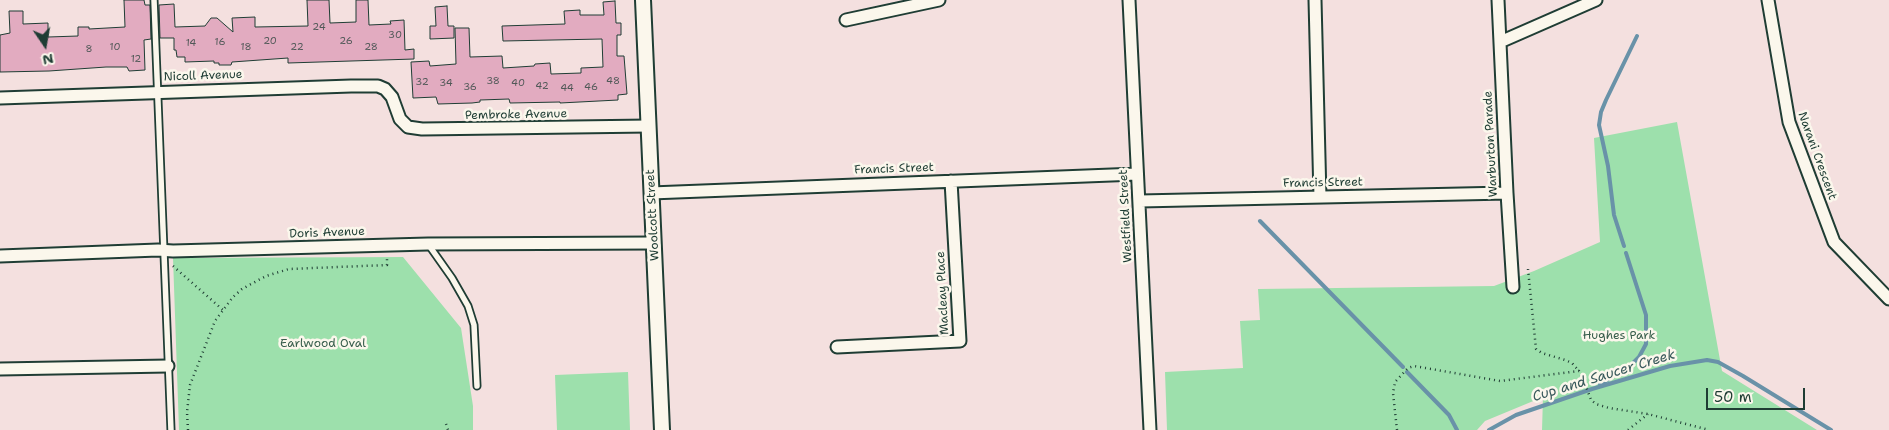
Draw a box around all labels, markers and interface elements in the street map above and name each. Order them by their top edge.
north arrow [20,20,70,70]
house number: 24 [312,21,326,33]
house number: 30 [388,29,402,41]
house number: 20 [263,35,277,47]
house number: 26 [339,35,353,47]
house number: 16 [215,36,225,48]
house number: 14 [186,37,196,49]
house number: 10 [110,41,120,53]
house number: 18 [240,41,252,53]
house number: 22 [290,41,304,53]
house number: 28 [364,41,378,53]
house number: 8 [86,43,92,55]
text: N [41,50,55,70]
house number: 12 [131,53,141,65]
street label: Nicoll Avenue [163,67,243,85]
house number: 38 [486,75,500,87]
house number: 48 [606,75,620,87]
house number: 32 [415,76,429,88]
house number: 34 [439,77,453,89]
house number: 40 [511,77,525,89]
house number: 42 [535,80,549,92]
house number: 36 [463,81,477,93]
house number: 46 [584,81,598,93]
house number: 44 [560,82,574,94]
street label: Warburton Parade [1481,90,1501,198]
street label: Pembroke Avenue [465,107,567,123]
street label: Narani Crescent [1794,110,1840,202]
street label: Francis Street [854,160,934,178]
street label: Woolcott Street [643,169,663,261]
street label: Westfield Street [1116,169,1136,263]
street label: Francis Street [1283,175,1363,191]
street label: Doris Avenue [289,224,365,242]
street label: Macleay Place [934,251,952,335]
park label: Hughes Park [1583,329,1655,343]
park label: Earlwood Oval [280,337,366,351]
water label: Cup and Saucer Creek [1531,346,1677,406]
scale bar [1709,378,1808,410]
text: 50 m [1714,387,1752,407]

